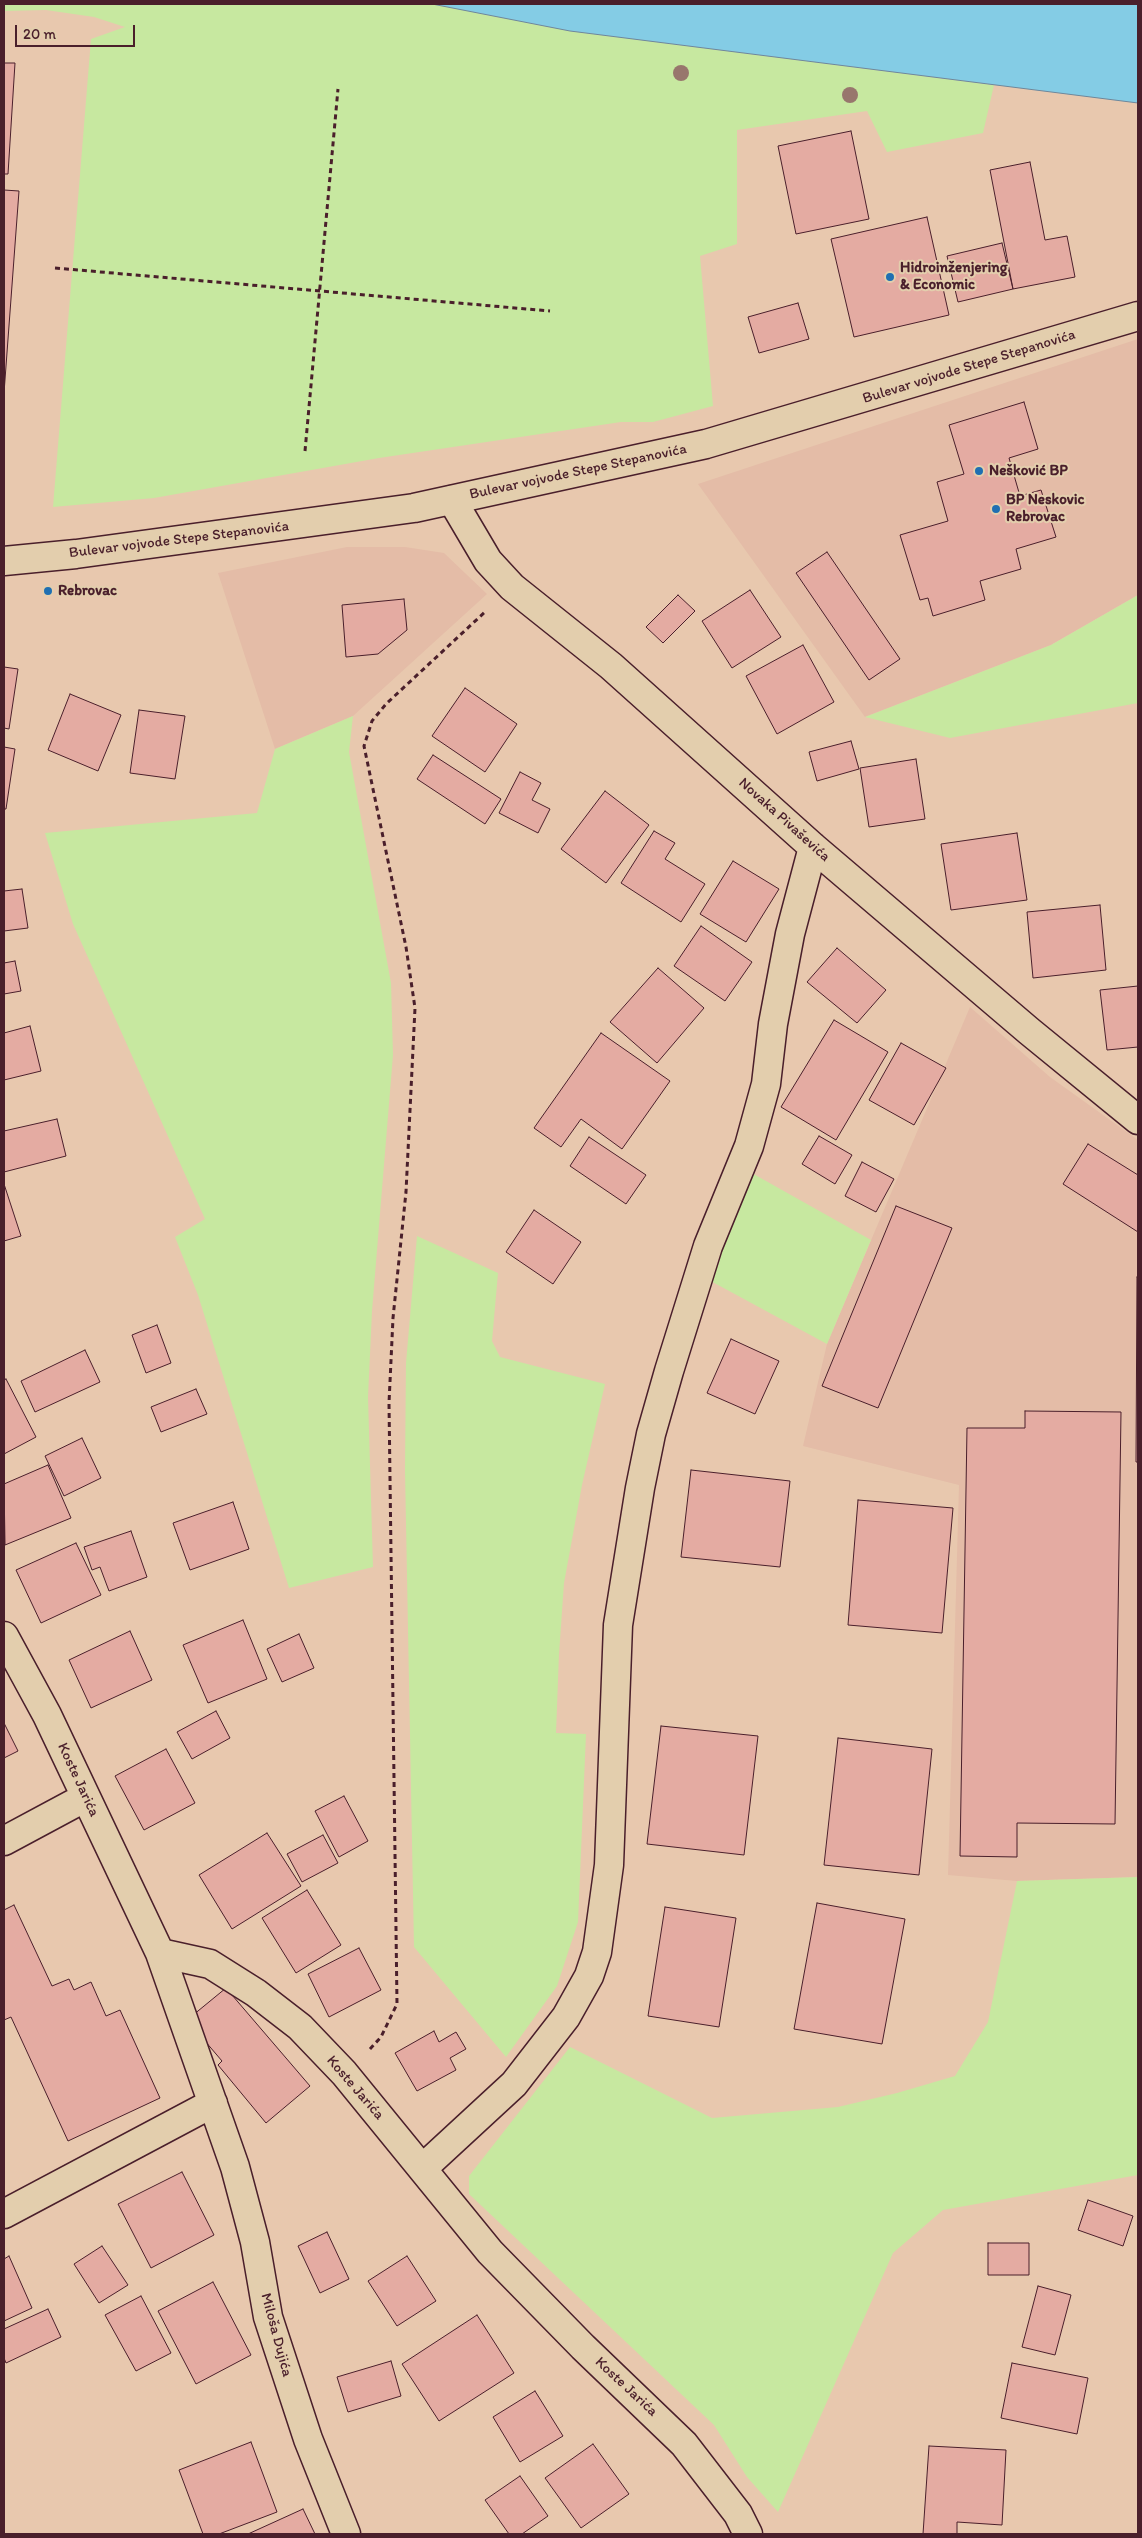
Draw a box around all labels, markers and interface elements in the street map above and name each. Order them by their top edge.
scale bar [18,15,138,47]
text: 20 m [23,25,56,43]
place label: Hidroinženjering & Economic [900,259,1007,294]
marker: Hidroinženjering & Economic [884,271,896,283]
street label: Bulevar vojvode Stepe Stepanovića [860,326,1078,408]
street label: Bulevar vojvode Stepe Stepanovića [468,440,688,504]
place label: Nešković BP [989,462,1068,480]
marker: Nešković BP [973,465,985,477]
place label: BP Neskovic Rebrovac [1006,491,1085,526]
marker: BP Neskovic Rebrovac [990,503,1002,515]
street label: Bulevar vojvode Stepe Stepanovića [68,518,290,562]
place label: Rebrovac [58,582,117,600]
marker: Rebrovac [42,585,54,597]
street label: Novaka Pivaševića [735,774,833,866]
street label: Koste Jarića [53,1740,103,1820]
street label: Koste Jarića [322,2052,388,2124]
street label: Miloša Dujića [256,2291,296,2379]
street label: Koste Jarića [591,2353,661,2421]

